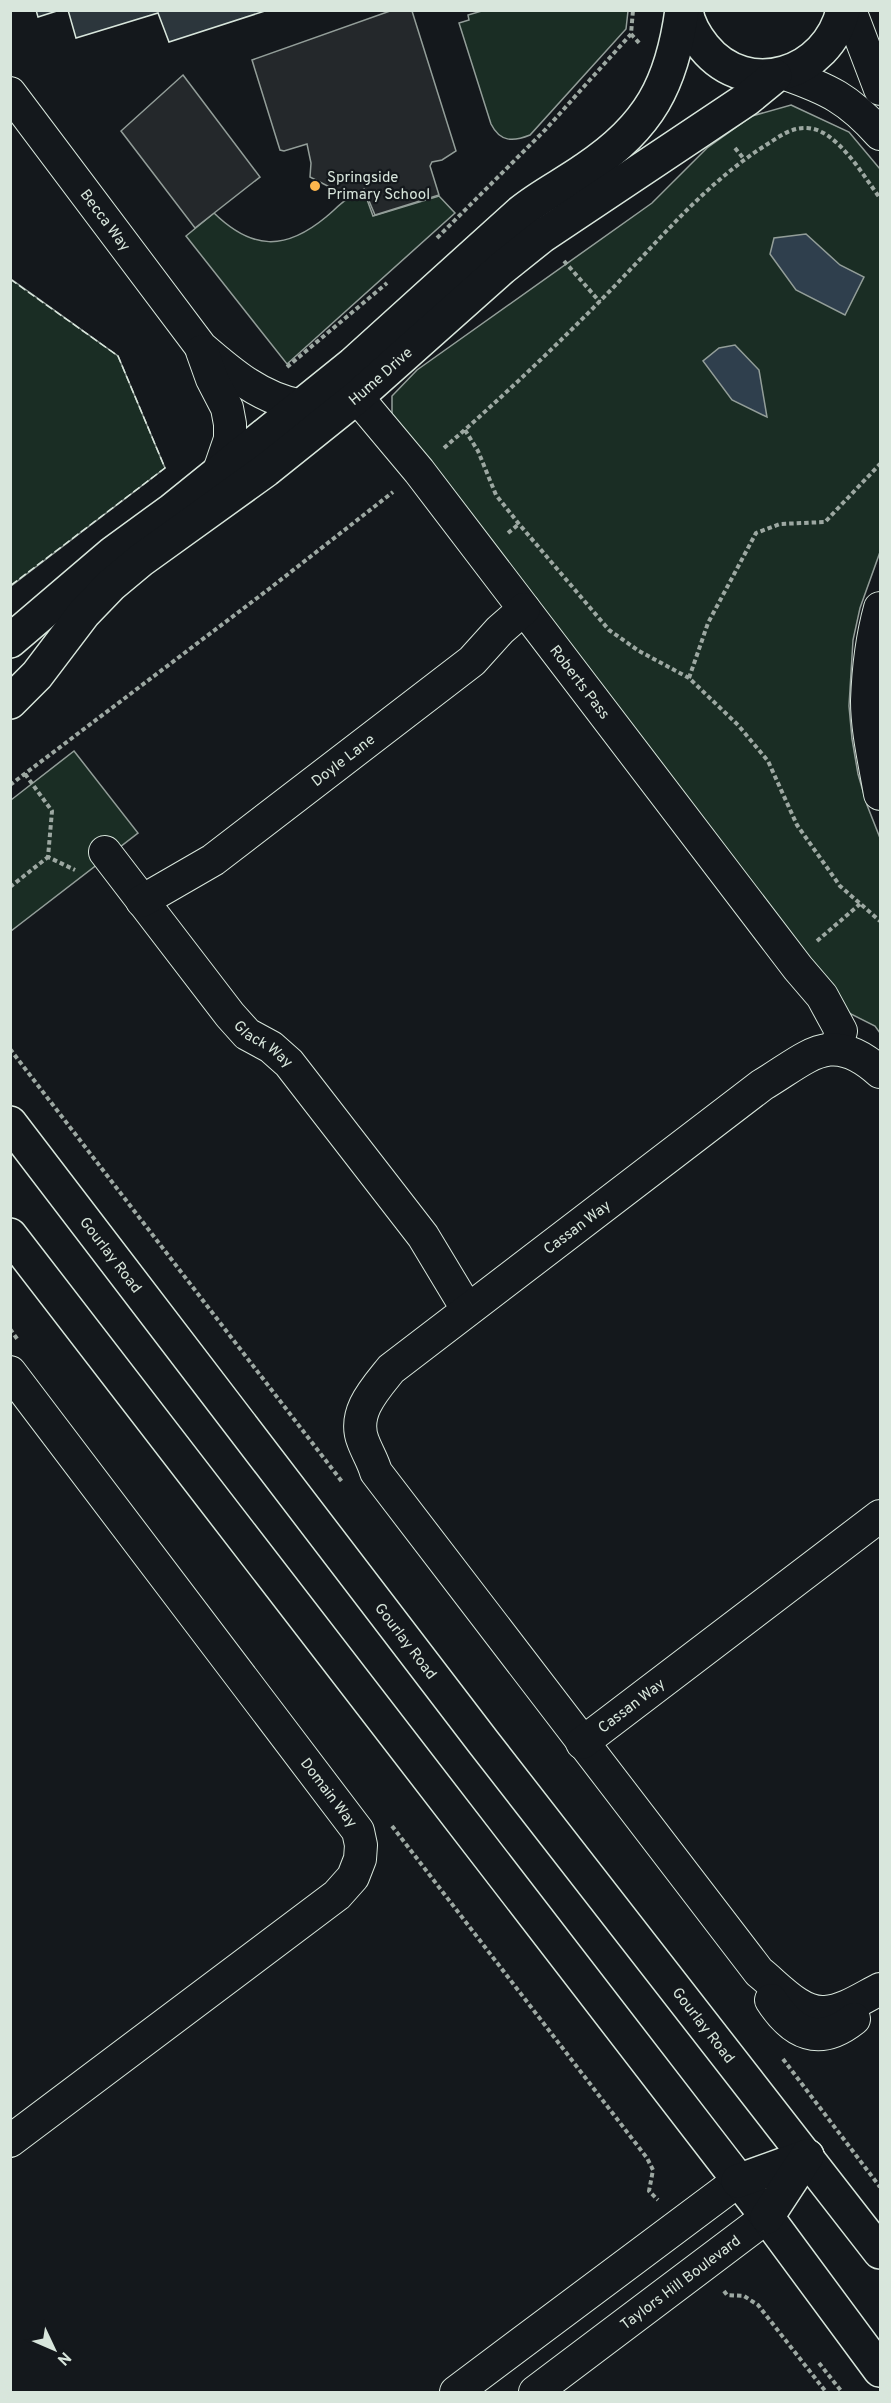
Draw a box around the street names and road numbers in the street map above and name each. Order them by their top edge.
street label: Becca Way [75,186,134,256]
street label: Hume Drive [346,344,417,411]
street label: Roberts Pass [544,642,613,724]
street label: Doyle Lane [308,731,380,792]
street label: Glack Way [228,1017,296,1073]
street label: Cassan Way [541,1197,615,1260]
street label: Gourlay Road [74,1214,145,1298]
street label: Gourlay Road [370,1600,440,1684]
street label: Cassan Way [595,1675,670,1738]
street label: Domain Way [295,1755,360,1832]
street label: Gourlay Road [667,1984,738,2068]
street label: Taylors Hill Boulevard [617,2232,745,2335]

